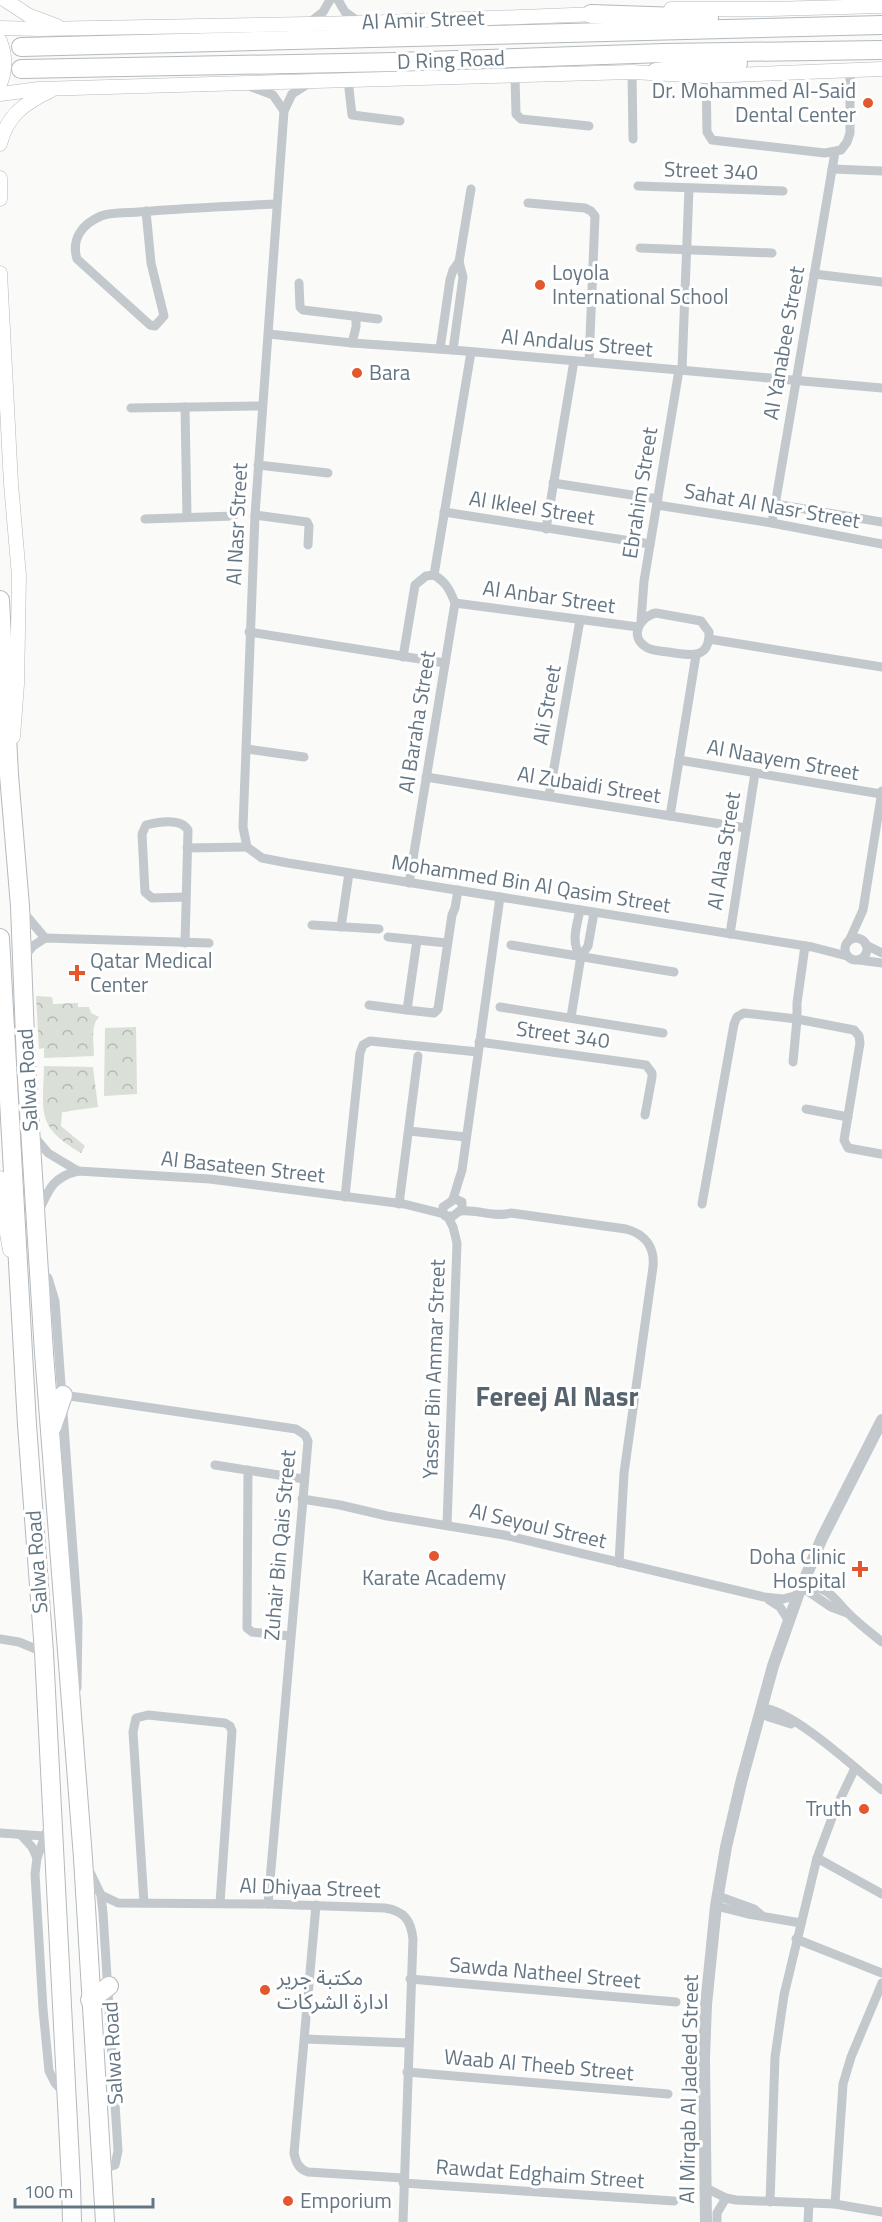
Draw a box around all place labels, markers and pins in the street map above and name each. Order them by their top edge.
place label: Dr. Mohammed Al-Said Dental Center [652,74,856,130]
marker: Dr. Mohammed Al-Said Dental Center [861,96,875,110]
place label: Loyola International School [552,256,729,312]
marker: Loyola International School [533,278,547,292]
place label: Bara [369,356,411,388]
marker: Bara [350,366,364,380]
place label: Qatar Medical Center [90,944,213,1000]
marker: Qatar Medical Center [68,964,86,982]
place label: Doha Clinic Hospital [749,1540,846,1596]
marker: Karate Academy [427,1549,441,1563]
marker: Doha Clinic Hospital [851,1560,869,1578]
place label: Karate Academy [362,1561,506,1593]
place label: Truth [806,1792,852,1824]
marker: Truth [857,1802,871,1816]
place label: مكتبة جرير ادارة الشركات [276,1961,388,2017]
marker: مكتبة جرير ادارة الشركات [258,1983,272,1997]
place label: Emporium [300,2184,392,2216]
marker: Emporium [281,2194,295,2208]

